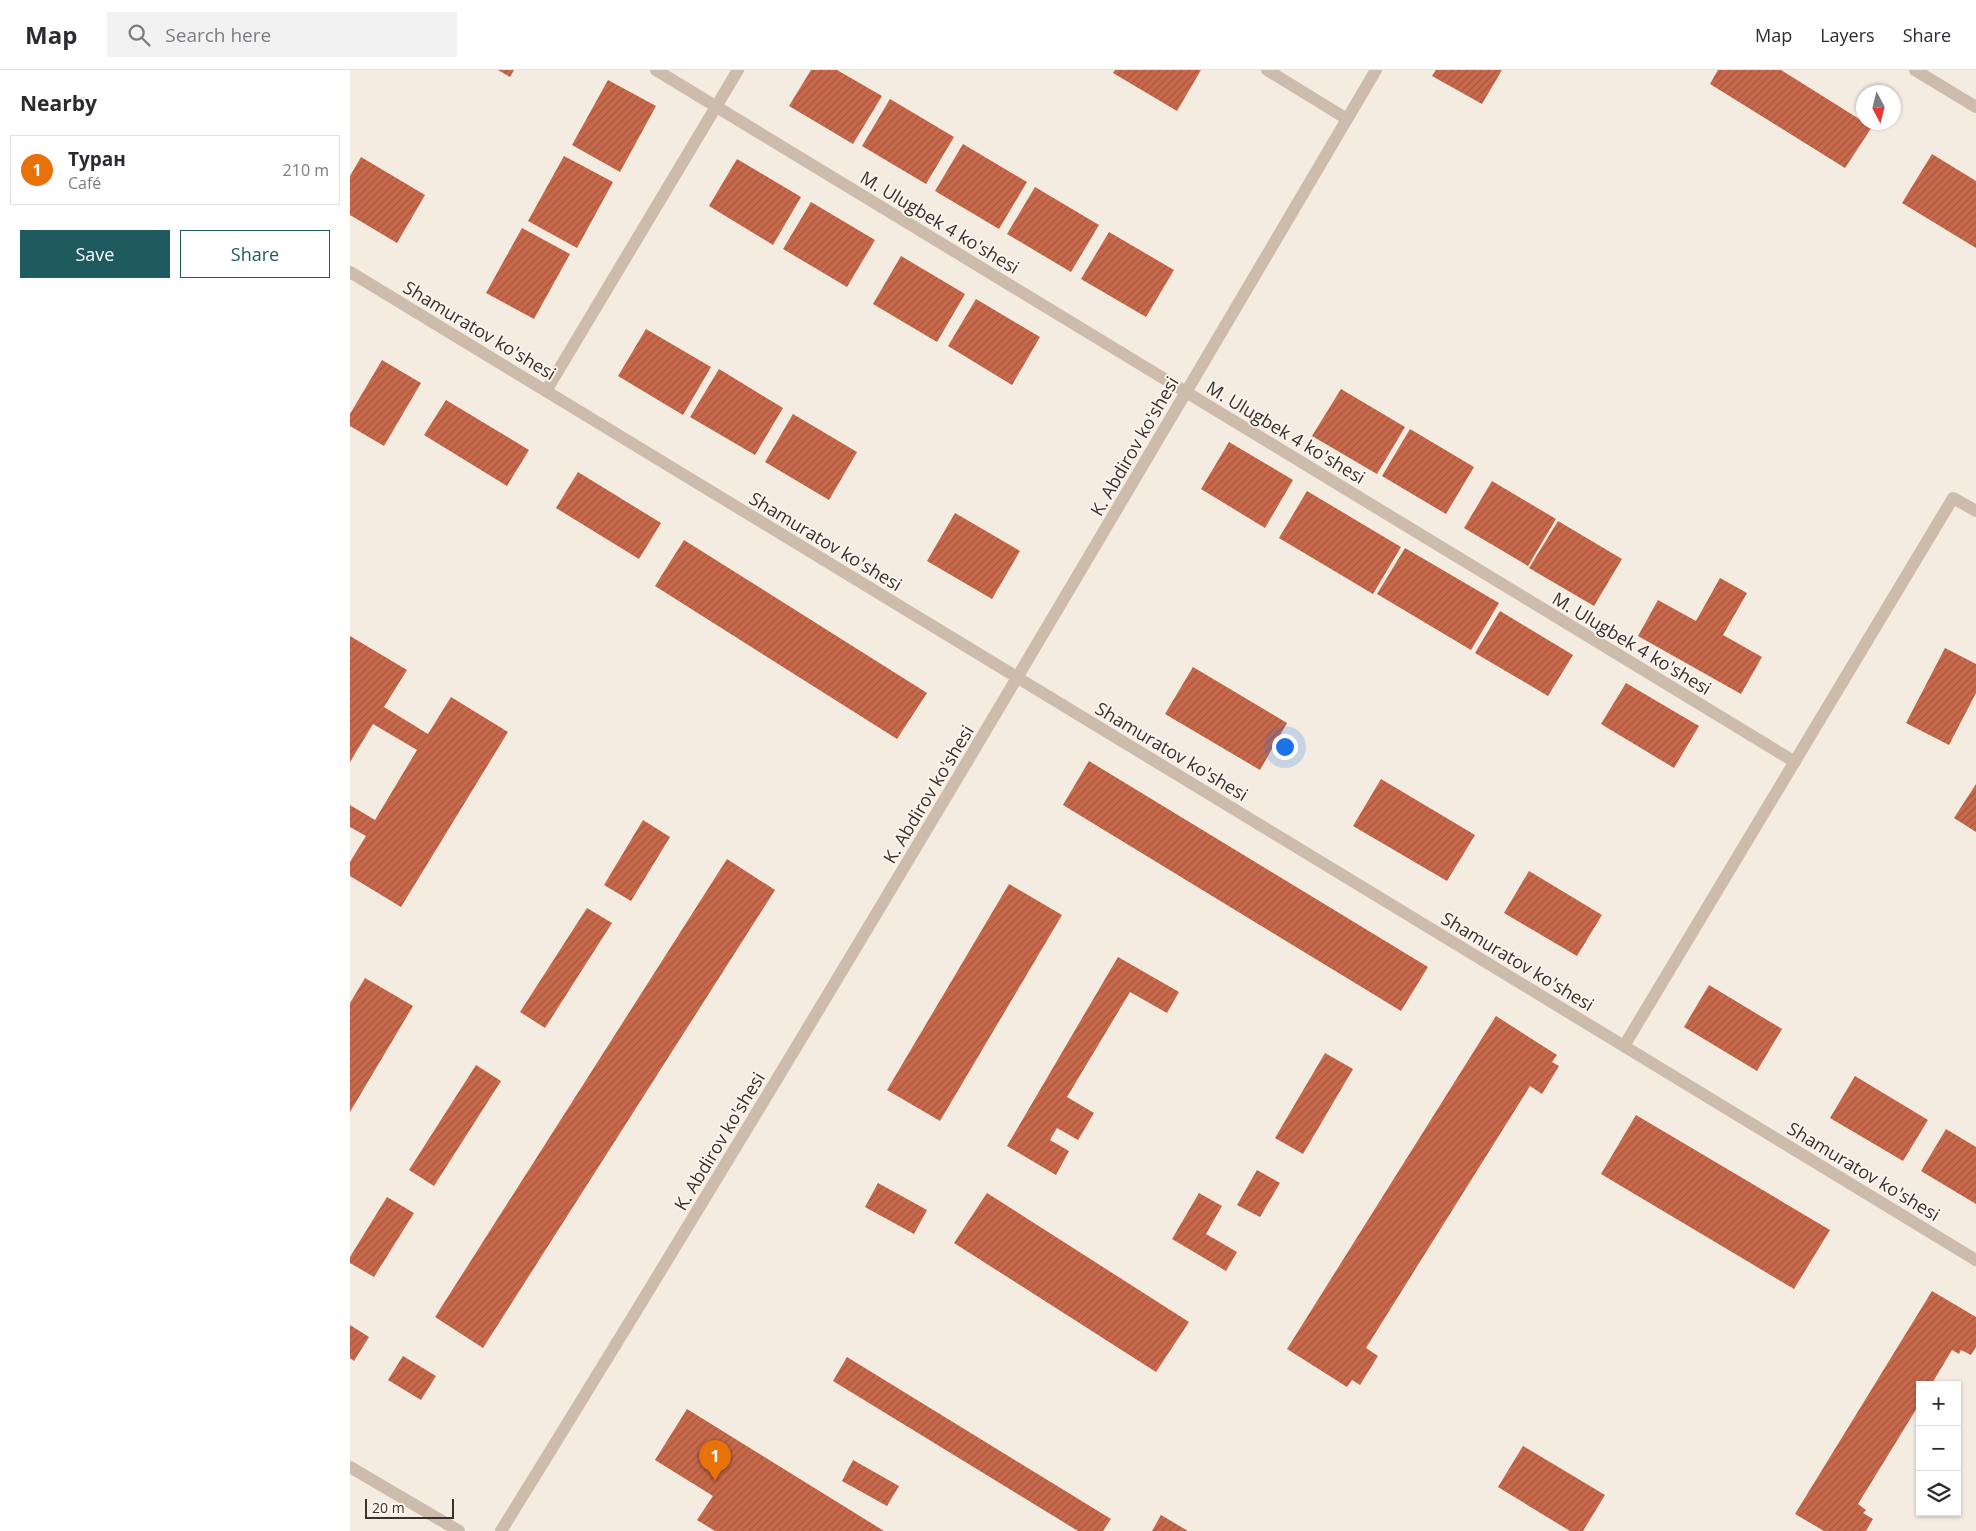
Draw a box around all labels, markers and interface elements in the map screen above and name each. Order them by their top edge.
search box [107,12,457,57]
text: Map [25,18,77,51]
icon: search [125,21,153,49]
text: Search here [165,22,271,48]
text: Map [1755,23,1792,47]
text: Layers [1820,23,1875,47]
text: Share [1903,23,1951,47]
north arrow [1856,85,1901,130]
text: Nearby [20,89,97,117]
text: Туран [68,146,126,172]
text: 1 [32,159,42,181]
text: 210 m [283,159,329,181]
street label: M. Ulugbek 4 ko'shesi [856,165,1024,279]
text: Café [68,172,101,194]
button: Save [20,230,170,278]
button: Share [180,230,330,278]
street label: Shamuratov ko'shesi [399,275,561,385]
street label: K. Abdirov ko'shesi [1084,372,1184,520]
street label: M. Ulugbek 4 ko'shesi [1202,375,1370,489]
street label: Shamuratov ko'shesi [745,486,907,596]
street label: M. Ulugbek 4 ko'shesi [1548,586,1716,700]
street label: Shamuratov ko'shesi [1091,696,1253,806]
street label: K. Abdirov ko'shesi [877,720,979,868]
your location [1272,734,1298,760]
street label: Shamuratov ko'shesi [1437,906,1599,1016]
street label: K. Abdirov ko'shesi [668,1067,770,1215]
street label: Shamuratov ko'shesi [1783,1116,1945,1226]
map controls [1916,1381,1961,1516]
button: + [1916,1381,1961,1426]
button: − [1916,1426,1961,1471]
pin: 1 [699,1440,731,1481]
button: layers [1916,1471,1961,1516]
scale bar [365,1496,454,1519]
text: 20 m [372,1498,405,1517]

